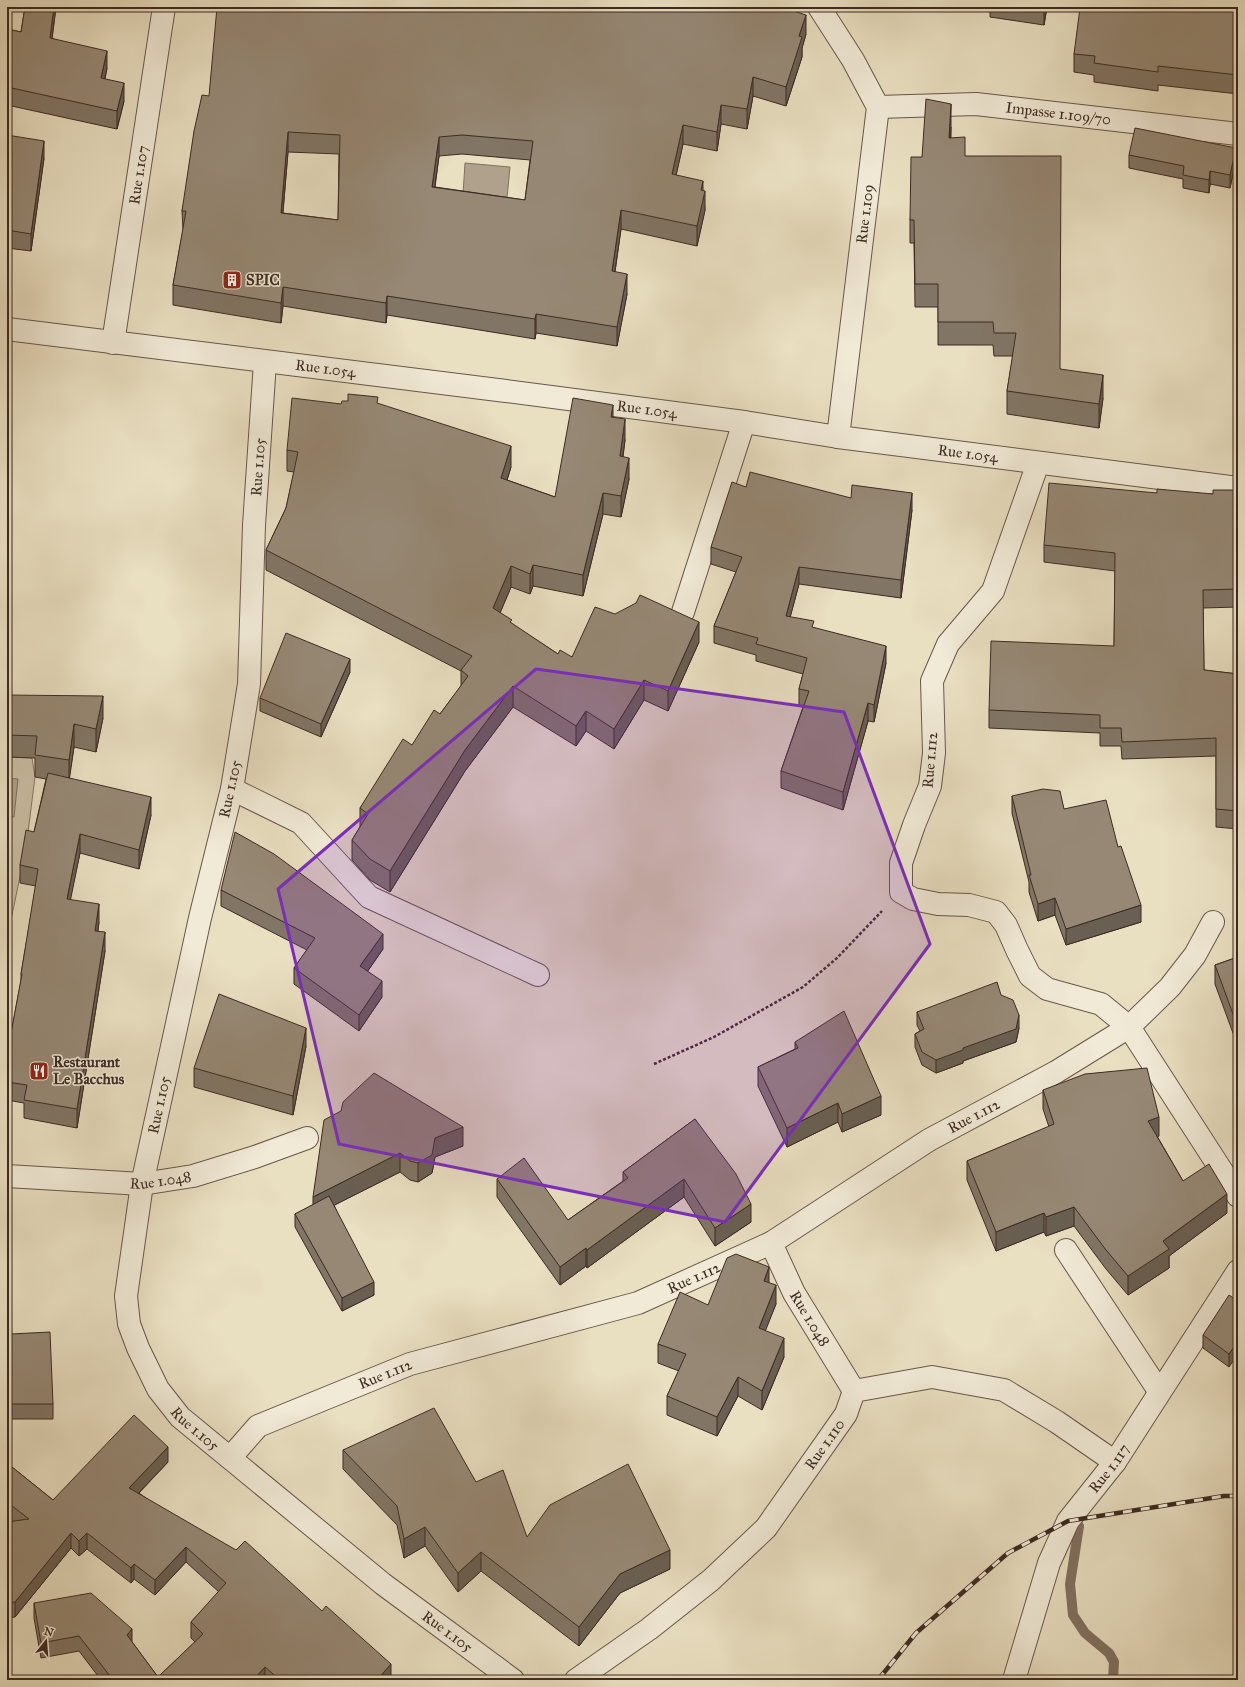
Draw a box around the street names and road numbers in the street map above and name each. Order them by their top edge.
street label: Impasse 1.109/70 [1005,98,1112,128]
street label: Rue 1.107 [125,144,152,206]
street label: Rue 1.109 [852,183,878,245]
street label: Rue 1.054 [294,356,357,381]
street label: Rue 1.054 [616,397,679,422]
street label: Rue 1.105 [247,437,269,497]
street label: Rue 1.054 [937,441,1000,466]
street label: Rue 1.112 [919,731,941,789]
street label: Rue 1.105 [215,758,245,819]
street label: Rue 1.105 [144,1074,174,1135]
street label: Rue 1.112 [945,1095,1003,1137]
street label: Rue 1.048 [129,1167,193,1193]
street label: Rue 1.112 [665,1258,724,1298]
street label: Rue 1.048 [786,1287,834,1350]
street label: Rue 1.112 [356,1355,415,1393]
street label: Rue 1.105 [166,1403,223,1455]
street label: Rue 1.110 [801,1416,849,1473]
street label: Rue 1.117 [1085,1440,1133,1497]
street label: Rue 1.105 [418,1607,476,1656]

